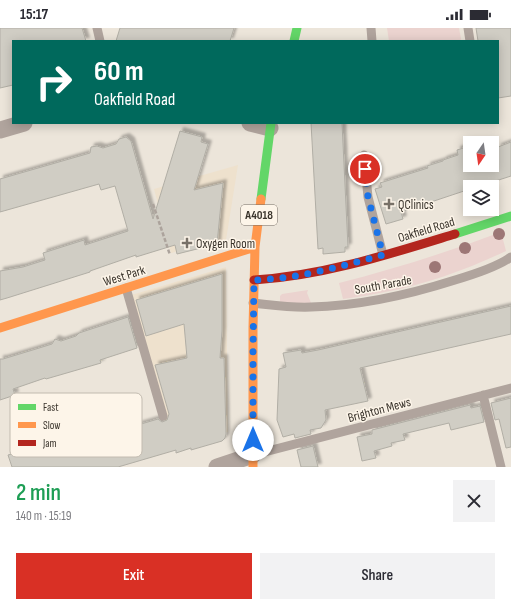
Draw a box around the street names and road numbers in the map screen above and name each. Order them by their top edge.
road number: A4018 [241,205,277,225]
street label: Oakfield Road [396,214,457,246]
street label: West Park [101,262,147,290]
street label: South Parade [353,272,413,298]
street label: Brighton Mews [346,394,413,426]

